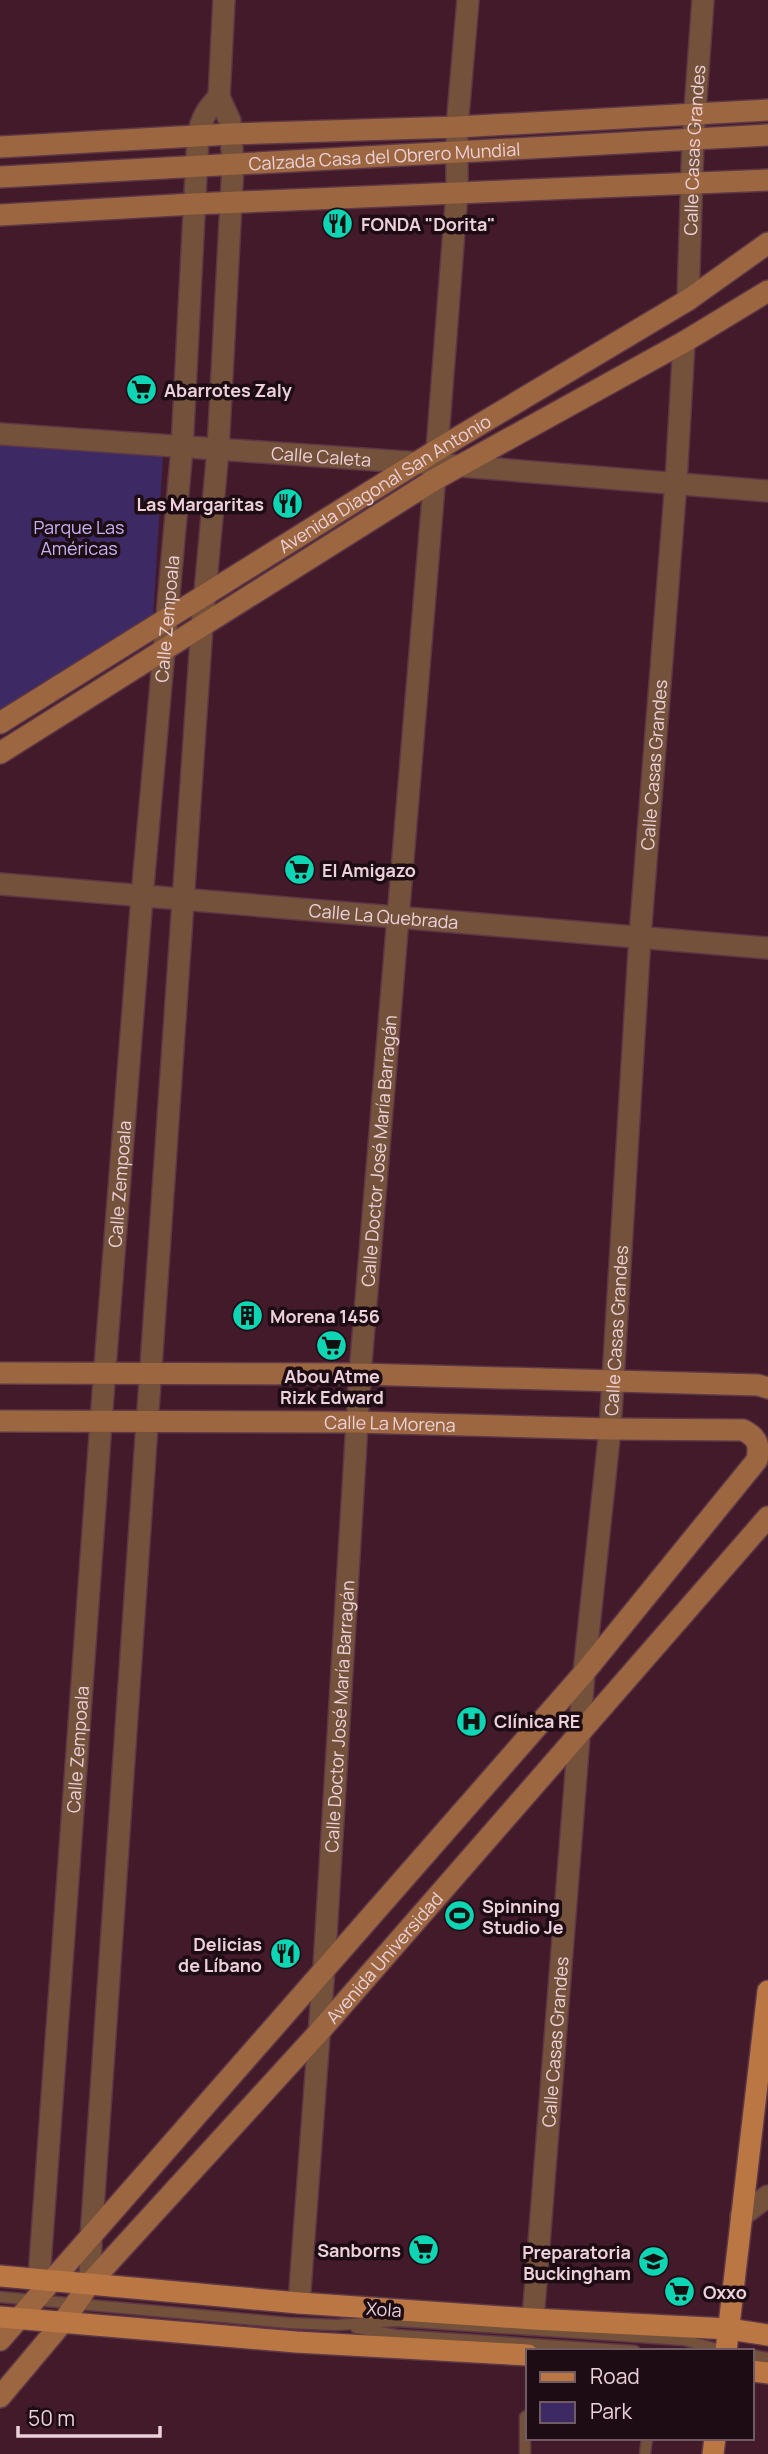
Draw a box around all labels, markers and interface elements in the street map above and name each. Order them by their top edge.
street label: Calle Casas Grandes [678,64,710,236]
street label: Calzada Casa del Obrero Mundial [248,137,521,175]
restaurant icon: FONDA "Dorita" [321,207,355,241]
place label: FONDA "Dorita" [361,212,495,236]
supermarket icon: Abarrotes Zaly [124,373,158,407]
place label: Abarrotes Zaly [164,378,292,402]
street label: Avenida Diagonal San Antonio [274,409,495,558]
street label: Calle Caleta [270,441,372,472]
restaurant icon: Las Margaritas [270,487,304,521]
place label: Las Margaritas [137,492,264,516]
park label: Parque Las Américas [33,515,125,560]
street label: Calle Zempoala [149,554,184,684]
street label: Calle Casas Grandes [635,679,672,851]
supermarket icon: El Amigazo [282,853,316,887]
place label: El Amigazo [322,858,416,882]
street label: Calle La Quebrada [308,898,459,934]
street label: Calle Doctor José María Barragán [355,1014,402,1288]
street label: Calle Zempoala [102,1119,136,1248]
street label: Calle Casas Grandes [599,1245,633,1417]
building icon: Morena 1456 [230,1299,264,1333]
place label: Morena 1456 [270,1304,380,1328]
supermarket icon: Abou Atme Rizk Edward [315,1328,349,1362]
place label: Abou Atme Rizk Edward [280,1364,384,1409]
street label: Calle La Morena [324,1410,456,1437]
street label: Calle Doctor José María Barragán [319,1580,359,1853]
street label: Calle Zempoala [61,1685,94,1814]
hospital icon: Clínica RE [454,1704,488,1738]
place label: Clínica RE [494,1709,580,1733]
street label: Avenida Universidad [320,1887,448,2028]
place label: Spinning Studio Je [482,1894,564,1939]
sports icon: Spinning Studio Je [442,1899,476,1933]
place label: Delicias de Líbano [178,1932,262,1977]
restaurant icon: Delicias de Líbano [268,1937,302,1971]
street label: Calle Casas Grandes [536,1956,574,2128]
supermarket icon: Sanborns [407,2233,441,2267]
place label: Sanborns [317,2238,401,2262]
place label: Preparatoria Buckingham [522,2240,631,2285]
school or university icon: Preparatoria Buckingham [637,2245,671,2279]
supermarket icon: Oxxo [663,2275,697,2309]
place label: Oxxo [703,2280,747,2304]
street label: Xola [366,2296,402,2322]
legend [526,2349,754,2440]
text: Road [590,2362,640,2390]
scale bar [18,2394,159,2438]
text: Park [590,2397,632,2425]
text: 50 m [28,2404,75,2432]

